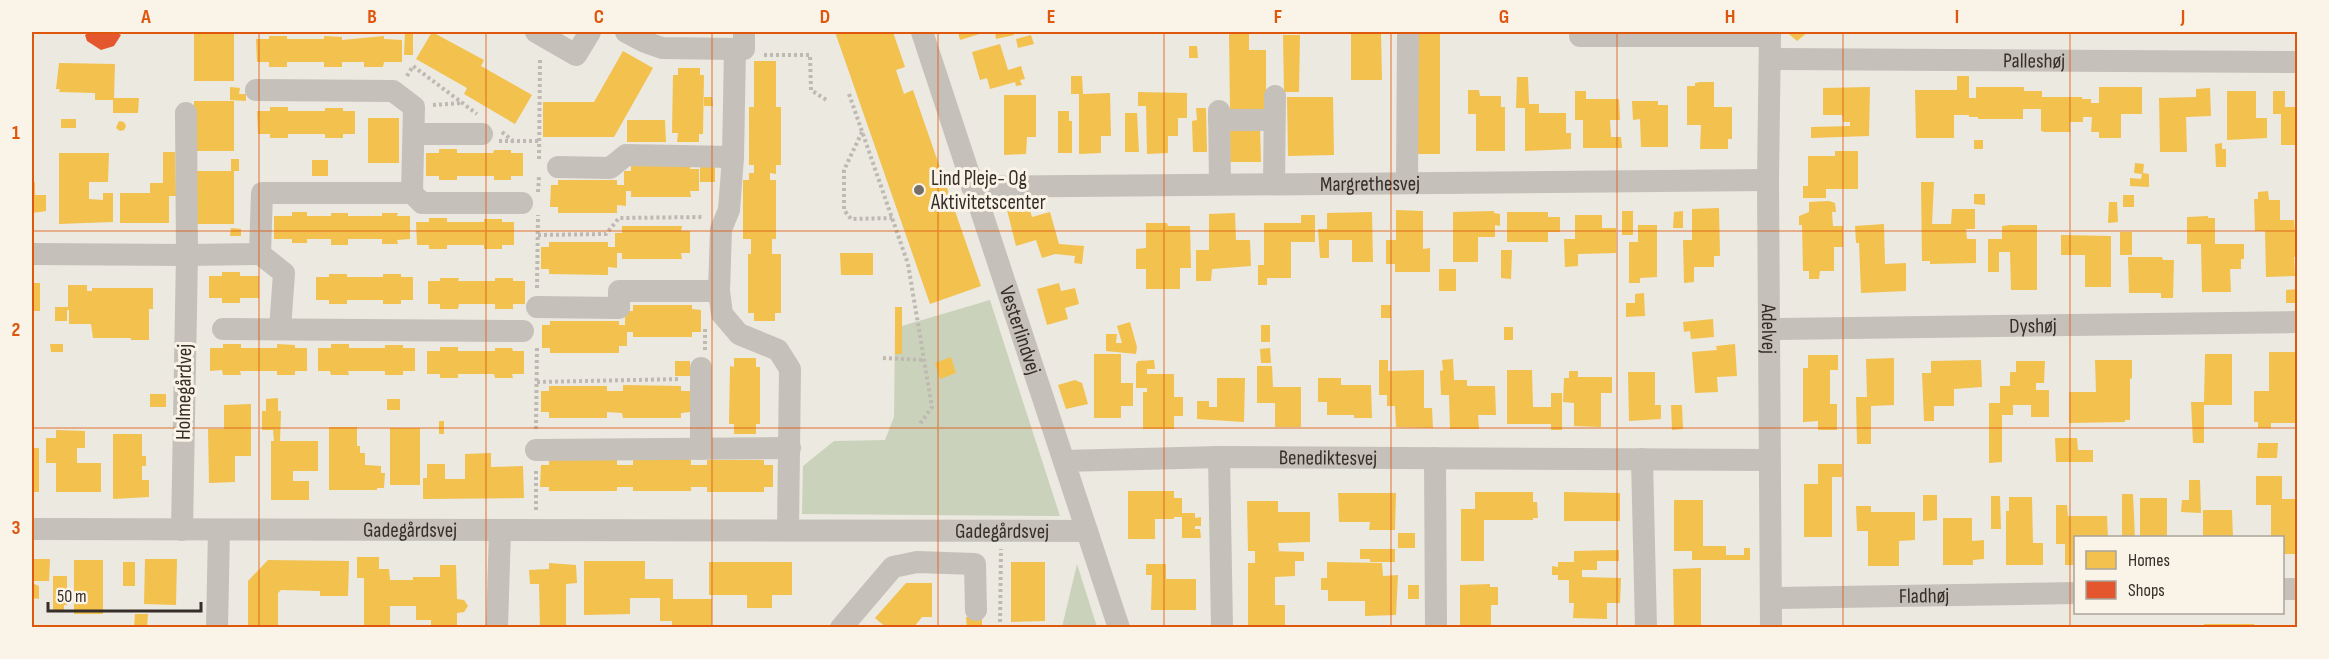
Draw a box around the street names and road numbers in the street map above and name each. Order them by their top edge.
street label: Palleshøj [2003,48,2065,73]
street label: Margrethesvej [1320,171,1420,196]
street label: Vesterlindvej [994,283,1047,378]
street label: Adelvej [1756,303,1782,354]
street label: Dyshøj [2009,313,2057,338]
street label: Holmegårdvej [171,344,197,440]
street label: Benediktesvej [1279,445,1377,470]
street label: Gadegårdsvej [363,517,457,542]
street label: Gadegårdsvej [955,518,1049,543]
street label: Fladhøj [1899,583,1949,608]

